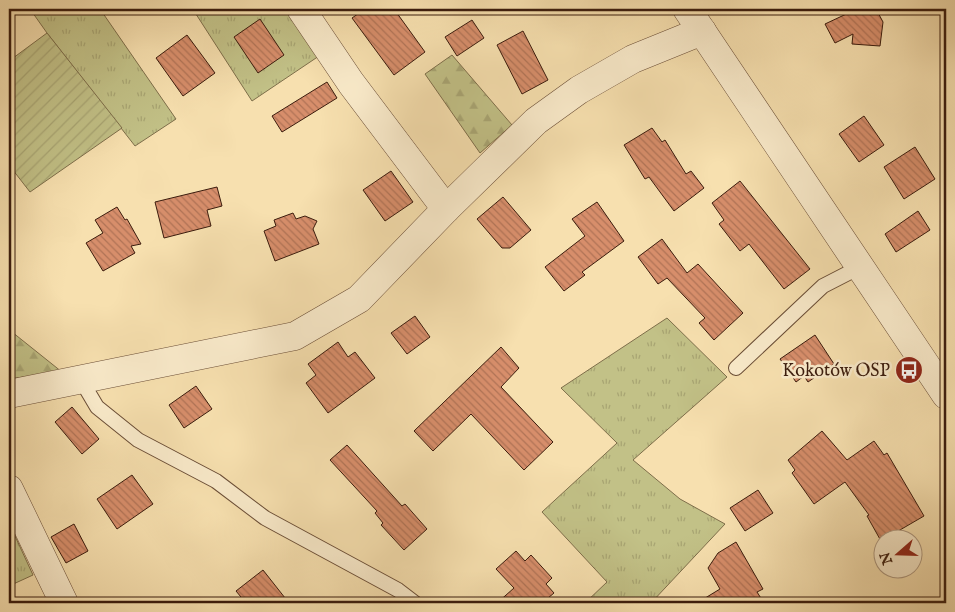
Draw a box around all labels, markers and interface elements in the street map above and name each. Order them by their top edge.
bus stop icon: Kokotów OSP [894,355,924,385]
place label: Kokotów OSP [782,360,890,383]
north arrow [872,530,922,580]
text: N [876,549,898,568]

